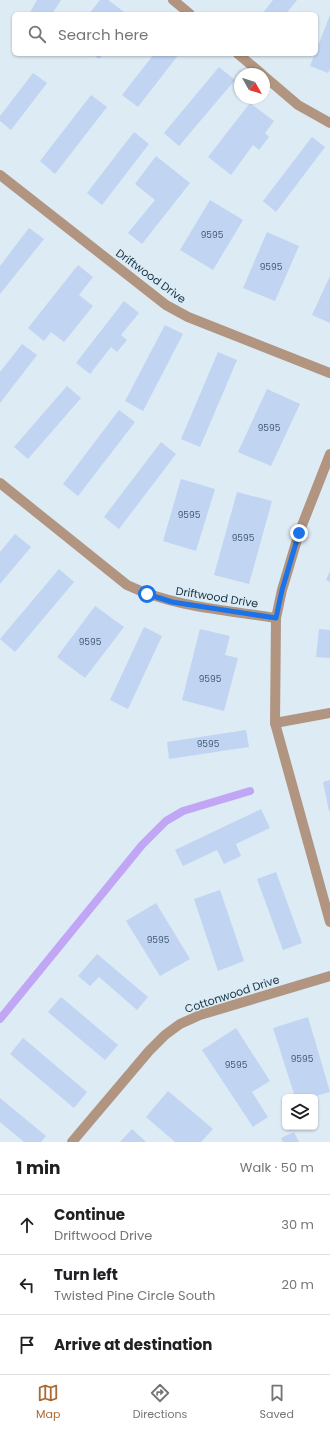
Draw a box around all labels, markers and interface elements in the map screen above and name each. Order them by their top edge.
search box [12,12,318,56]
icon: search [26,23,48,45]
text: Search here [58,24,148,45]
north arrow [234,68,270,104]
house number: 9595 [201,229,224,241]
street label: Driftwood Drive [113,245,190,307]
house number: 9595 [260,261,283,273]
house number: 9595 [258,422,281,434]
house number: 9595 [178,509,201,521]
route end [290,524,308,542]
house number: 9595 [232,532,255,544]
street label: Driftwood Drive [175,583,260,611]
route start [138,585,156,603]
house number: 9595 [79,636,102,648]
house number: 9595 [199,673,222,685]
house number: 9595 [197,738,220,750]
house number: 9595 [147,934,170,946]
street label: Cottonwood Drive [183,971,282,1017]
house number: 9595 [291,1053,314,1065]
house number: 9595 [225,1059,248,1071]
map controls [282,1094,318,1130]
button: layers [282,1094,318,1130]
text: 1 min [16,1156,60,1180]
text: Walk · 50 m [240,1158,314,1177]
text: Continue [54,1204,125,1225]
icon: ahead [16,1214,38,1236]
text: 30 m [281,1215,314,1234]
text: Driftwood Drive [54,1226,152,1245]
text: Turn left [54,1264,118,1285]
icon: left [16,1274,38,1296]
text: 20 m [281,1275,314,1294]
text: Twisted Pine Circle South [54,1286,215,1305]
icon: arrive [16,1334,38,1356]
text: Arrive at destination [54,1334,212,1355]
tab: Map [36,1382,60,1423]
tab: Directions [133,1382,187,1423]
tab: Saved [260,1382,294,1423]

